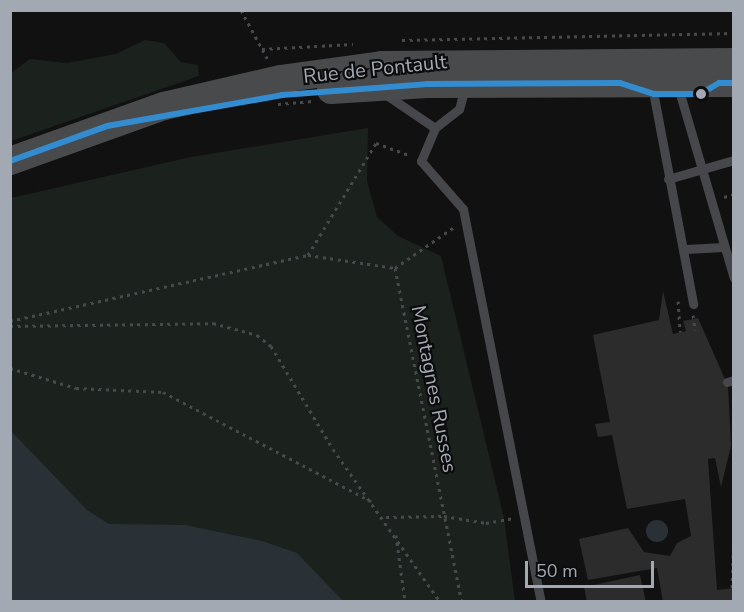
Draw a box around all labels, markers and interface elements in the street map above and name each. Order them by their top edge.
street label: Rue de Pontault [302,50,448,88]
unlabelled marker [695,88,707,100]
street label: Montagnes Russes [406,303,462,475]
scale bar [528,549,657,587]
text: 50 m [536,559,578,583]

